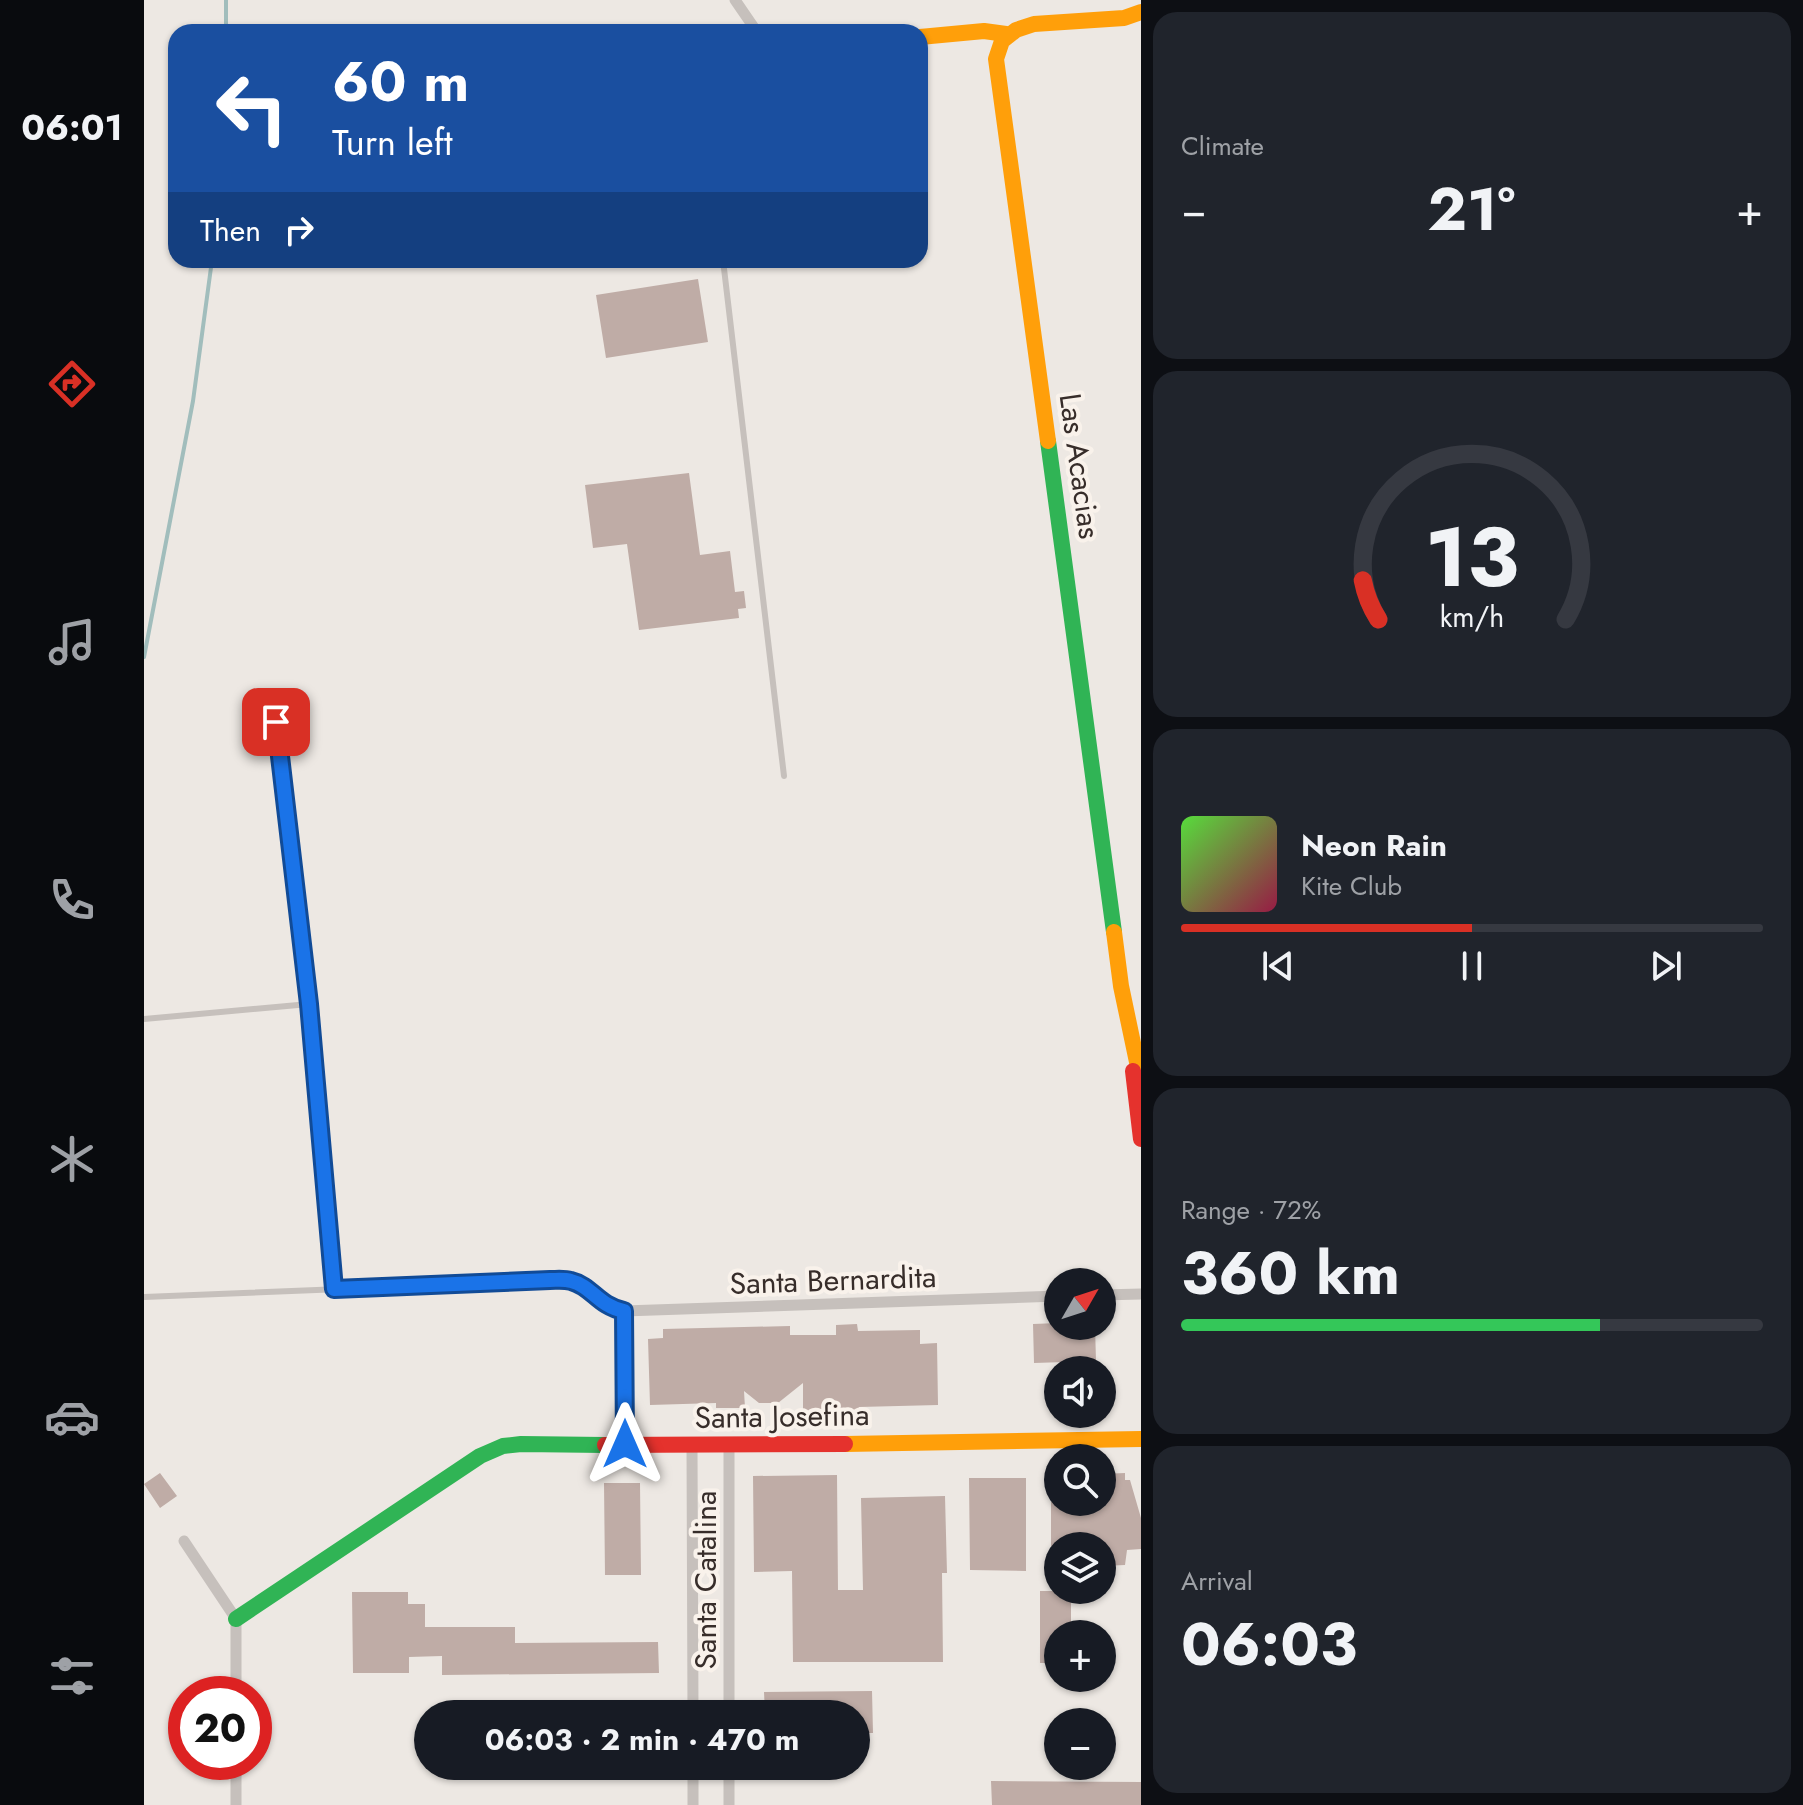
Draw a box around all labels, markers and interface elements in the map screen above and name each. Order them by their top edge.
text: 60 m [332,41,469,122]
icon: left [200,56,304,160]
text: 06:01 [21,101,123,153]
text: Turn left [332,116,453,168]
text: Climate [1181,127,1264,165]
text: 21° [1428,166,1515,253]
text: − [1181,178,1207,242]
text: + [1736,178,1763,242]
icon: right [277,208,321,252]
text: Then [200,209,261,252]
icon: directions [44,356,100,412]
street label: Las Acacias [1049,391,1111,541]
text: 13 [1425,496,1519,616]
text: km/h [1440,596,1504,638]
icon: music [44,614,100,670]
pin [242,688,310,756]
icon: arrive [254,700,298,744]
text: Neon Rain [1301,824,1447,867]
text: Kite Club [1301,867,1402,905]
icon: phone [44,872,100,928]
icon: previous [1256,944,1300,988]
icon: pause [1450,944,1494,988]
icon: next [1644,944,1688,988]
icon: climate [44,1131,100,1187]
text: Range · 72% [1181,1191,1321,1229]
text: 360 km [1181,1230,1400,1317]
street label: Santa Bernardita [729,1255,937,1305]
north arrow [1044,1268,1116,1340]
map controls [1044,1268,1116,1780]
button: sound [1044,1356,1116,1428]
icon: car [44,1389,100,1445]
street label: Santa Josefina [694,1393,870,1439]
position arrow [583,1402,667,1486]
button: search [1044,1444,1116,1516]
street label: Santa Catalina [684,1491,727,1669]
button: layers [1044,1532,1116,1604]
text: Arrival [1181,1562,1253,1600]
text: 06:03 [1181,1601,1357,1688]
button: + [1044,1620,1116,1692]
icon: filters [44,1648,100,1704]
speed limit sign: 20 [168,1676,272,1780]
button: − [1044,1708,1116,1780]
text: 06:03 · 2 min · 470 m [485,1718,799,1761]

